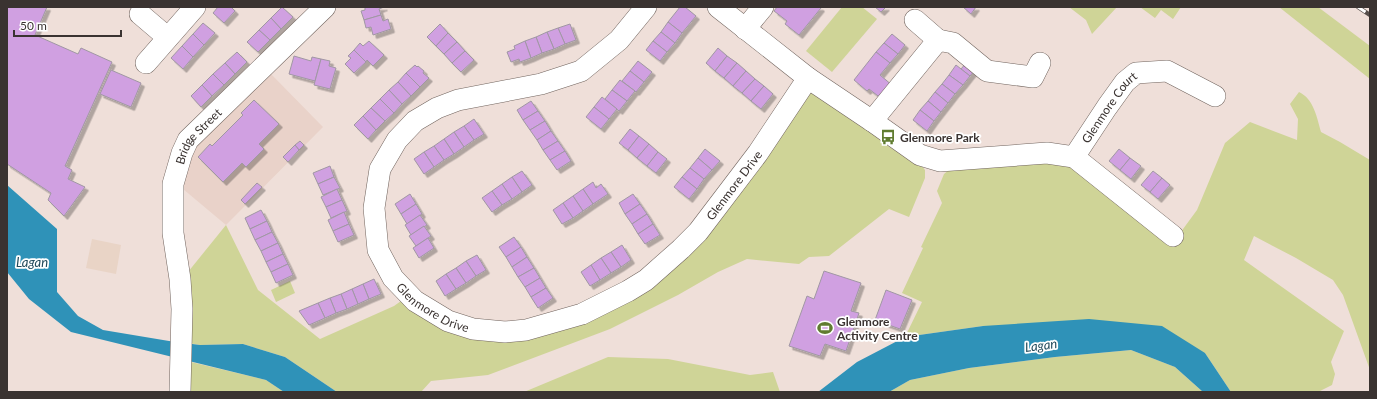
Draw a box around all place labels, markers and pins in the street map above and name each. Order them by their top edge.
bus stop icon: Glenmore Park [879,128,897,146]
place label: Glenmore Park [900,130,980,145]
place label: Glenmore Activity Centre [836,314,918,343]
sports icon: Glenmore Activity Centre [816,319,834,337]

